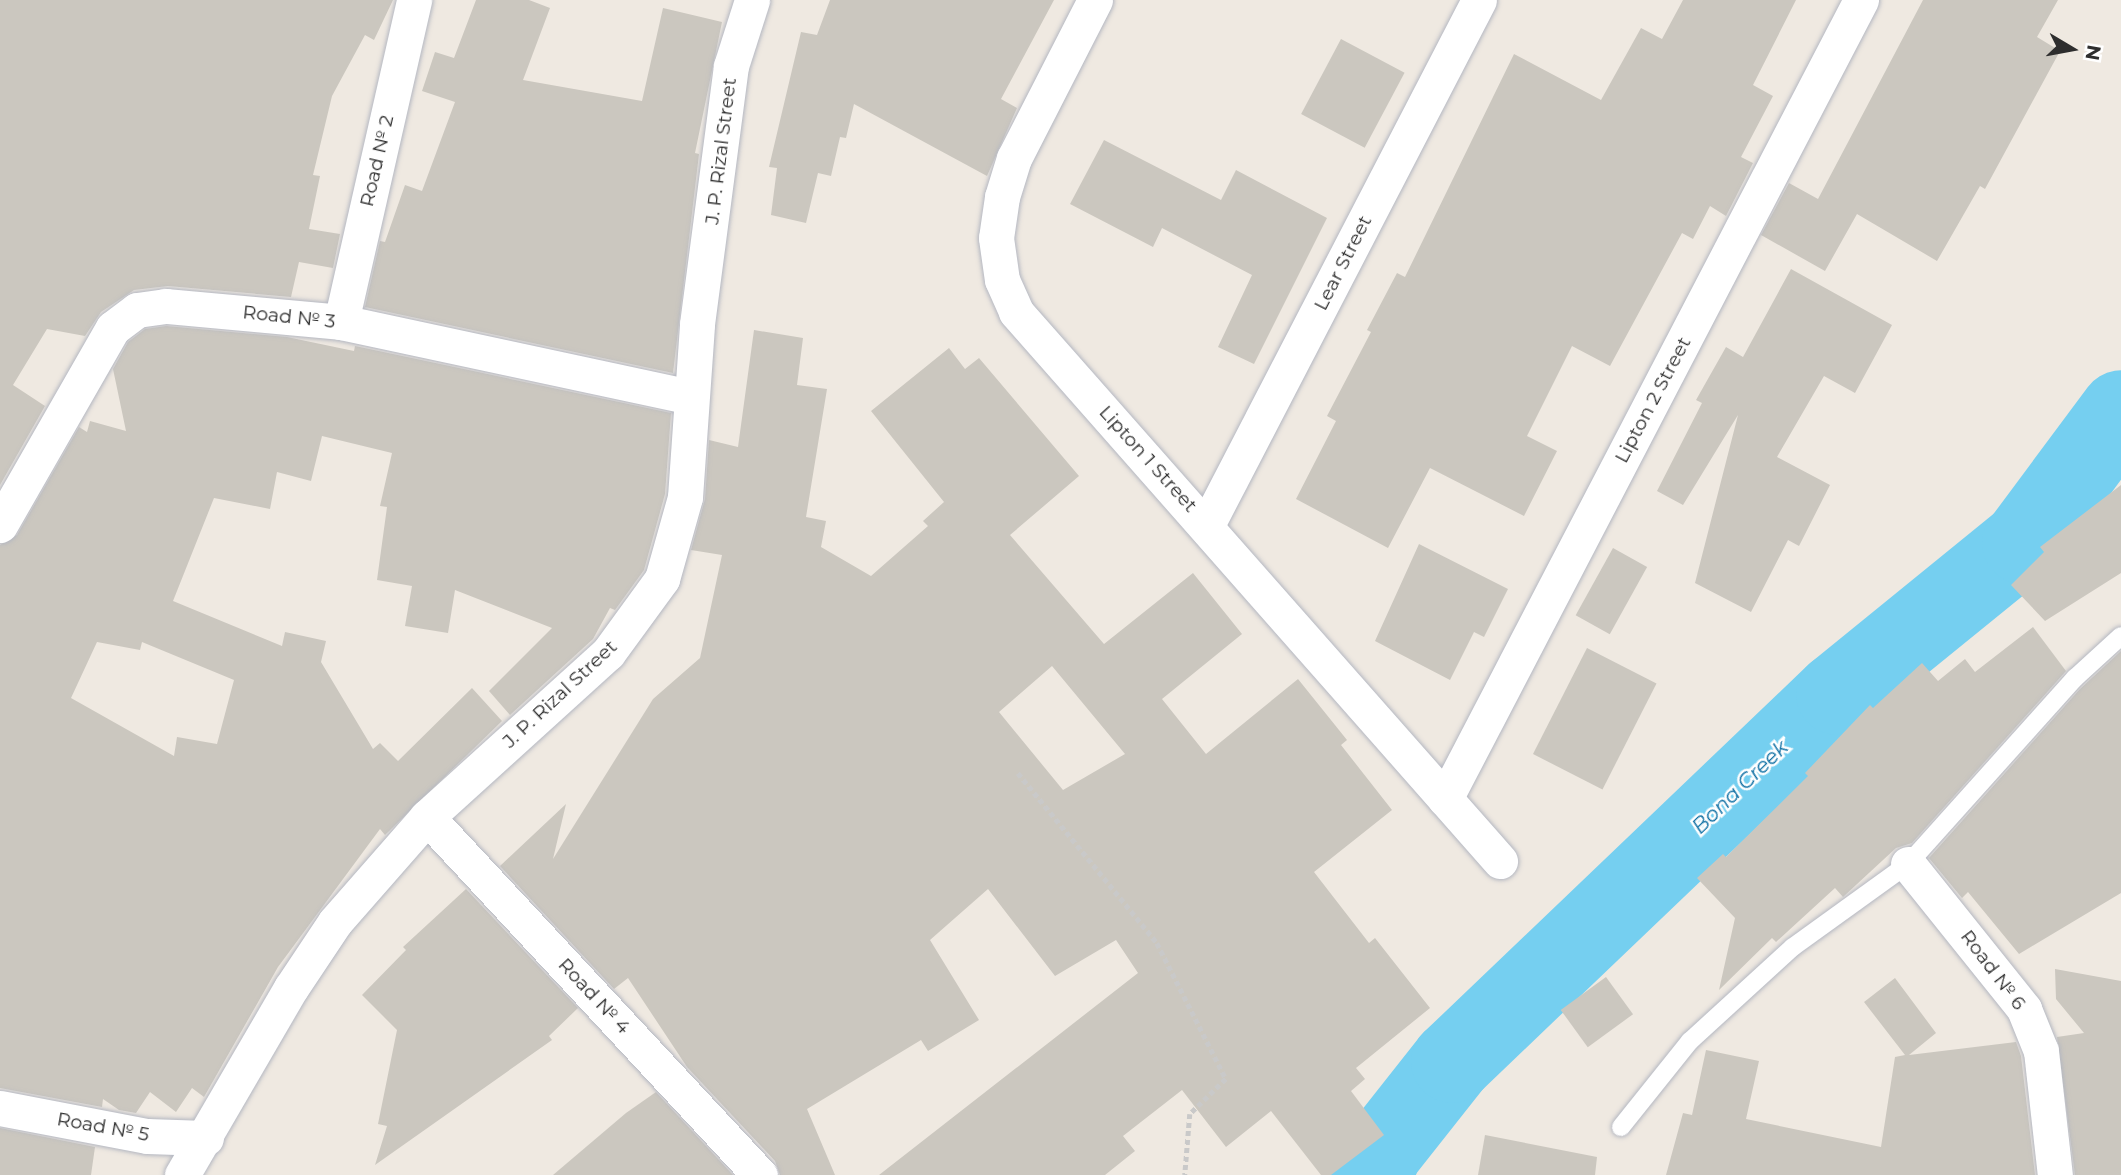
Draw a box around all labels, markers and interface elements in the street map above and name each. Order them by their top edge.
north arrow [2037,14,2107,84]
text: N [2081,43,2106,62]
street label: J. P. Rizal Street [701,76,741,226]
street label: Road № 2 [355,113,399,209]
street label: Lear Street [1309,212,1377,314]
street label: Road № 3 [241,301,337,333]
street label: Lipton 2 Street [1610,333,1696,467]
street label: Lipton 1 Street [1094,401,1202,517]
street label: J. P. Rizal Street [498,635,622,753]
water label: Bona Creek [1687,735,1793,839]
street label: Road № 6 [1956,926,2030,1014]
street label: Road № 4 [553,953,635,1039]
street label: Road № 5 [55,1108,151,1146]

